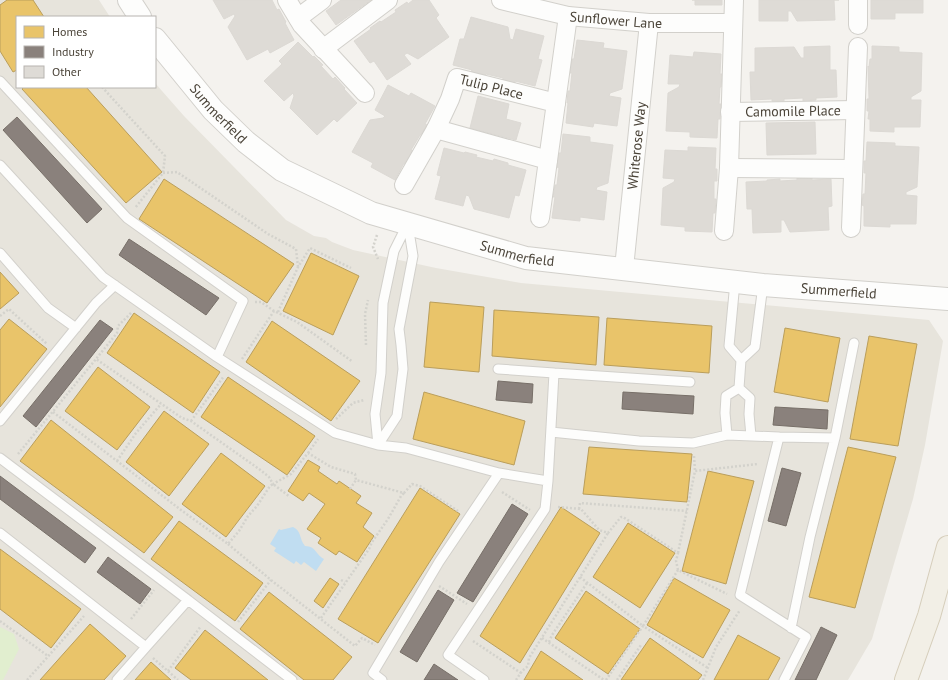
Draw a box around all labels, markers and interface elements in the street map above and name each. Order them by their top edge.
street label: Sunflower Lane [569,7,662,32]
legend [16,16,156,88]
text: Homes [52,24,87,39]
text: Industry [52,44,94,59]
text: Other [52,64,81,79]
street label: Tulip Place [458,70,525,103]
street label: Summerfield [186,80,251,147]
street label: Whiterose Way [623,100,650,190]
street label: Camomile Place [745,101,841,121]
street label: Summerfield [478,236,555,270]
street label: Summerfield [800,279,877,303]

